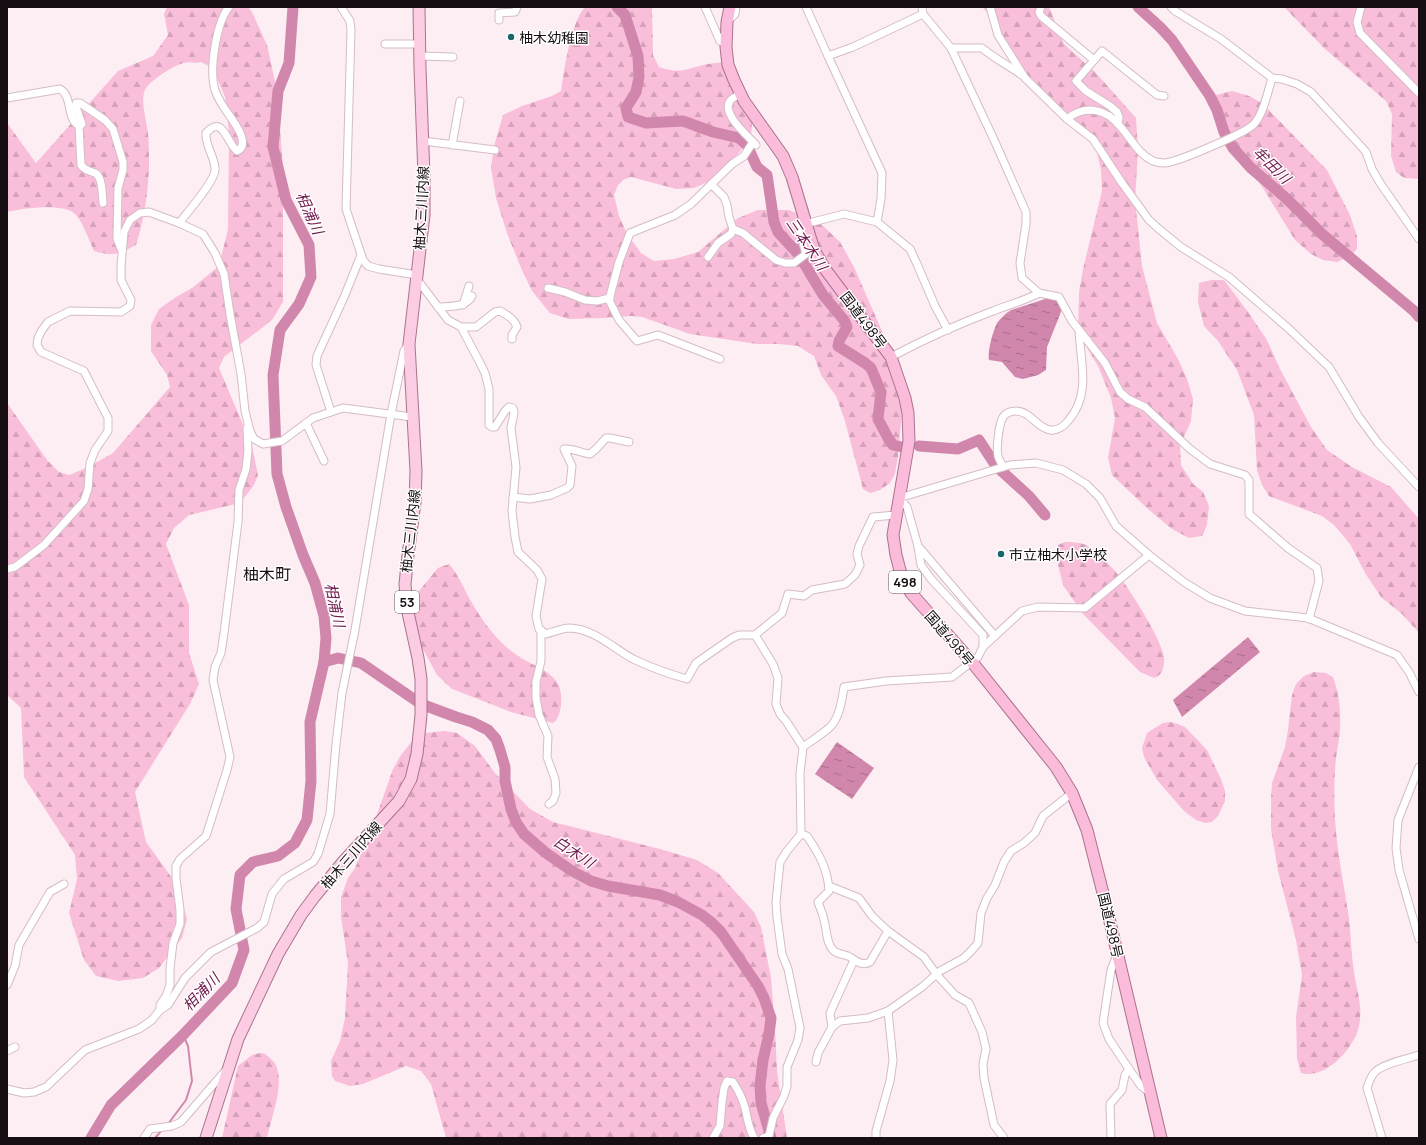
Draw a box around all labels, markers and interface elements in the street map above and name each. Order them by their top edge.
place label: 柚木幼稚園 [519,28,589,47]
marker: 柚木幼稚園 [506,32,516,42]
water label: 牟田川 [1249,142,1297,190]
street label: 柚木三川内線 [409,166,433,250]
water label: 相浦川 [291,188,330,240]
water label: 三本木川 [782,213,834,276]
street label: 国道498号 [836,288,892,352]
street label: 柚木三川内線 [396,488,424,574]
place label: 市立柚木小学校 [1009,545,1107,564]
marker: 市立柚木小学校 [996,549,1006,559]
district label: 柚木町 [243,563,291,585]
road number: 498 [889,571,921,593]
water label: 相浦川 [320,581,350,631]
road number: 53 [395,591,419,613]
street label: 国道498号 [921,607,979,669]
street label: 柚木三川内線 [316,817,386,893]
water label: 白木川 [549,831,600,874]
street label: 国道498号 [1094,890,1128,960]
water label: 相浦川 [178,967,226,1015]

